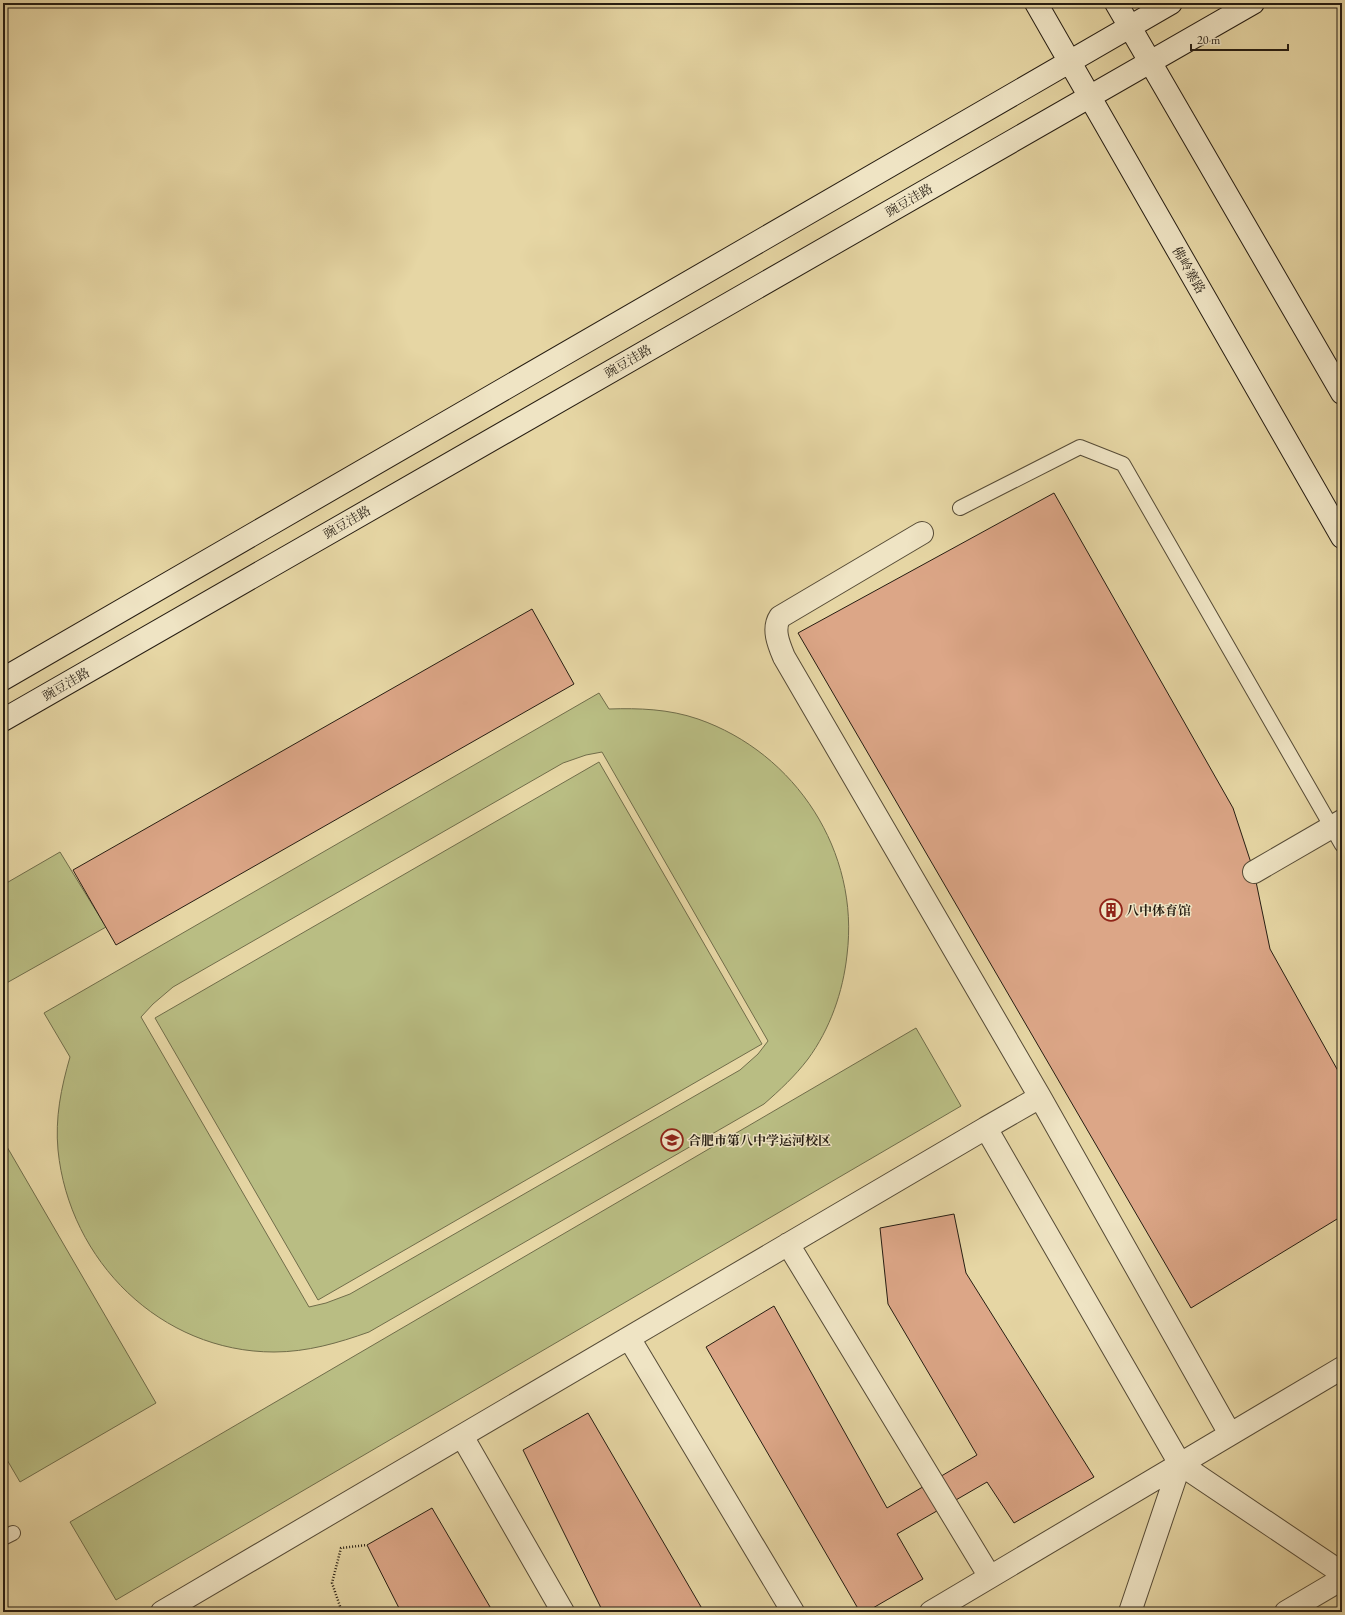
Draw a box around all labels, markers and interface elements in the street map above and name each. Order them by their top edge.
scale bar [1191,26,1288,52]
text: 20 m [1197,32,1221,48]
street label: 豌豆洼路 [882,180,936,220]
street label: 佛岭寨路 [1169,243,1209,297]
street label: 豌豆洼路 [601,341,655,381]
street label: 豌豆洼路 [320,502,374,542]
street label: 豌豆洼路 [39,664,93,704]
building icon: 八中体育馆 [1098,897,1124,923]
place label: 八中体育馆 [1126,902,1191,919]
school or university icon: 合肥市第八中学运河校区 [659,1127,685,1153]
place label: 合肥市第八中学运河校区 [688,1132,831,1149]

